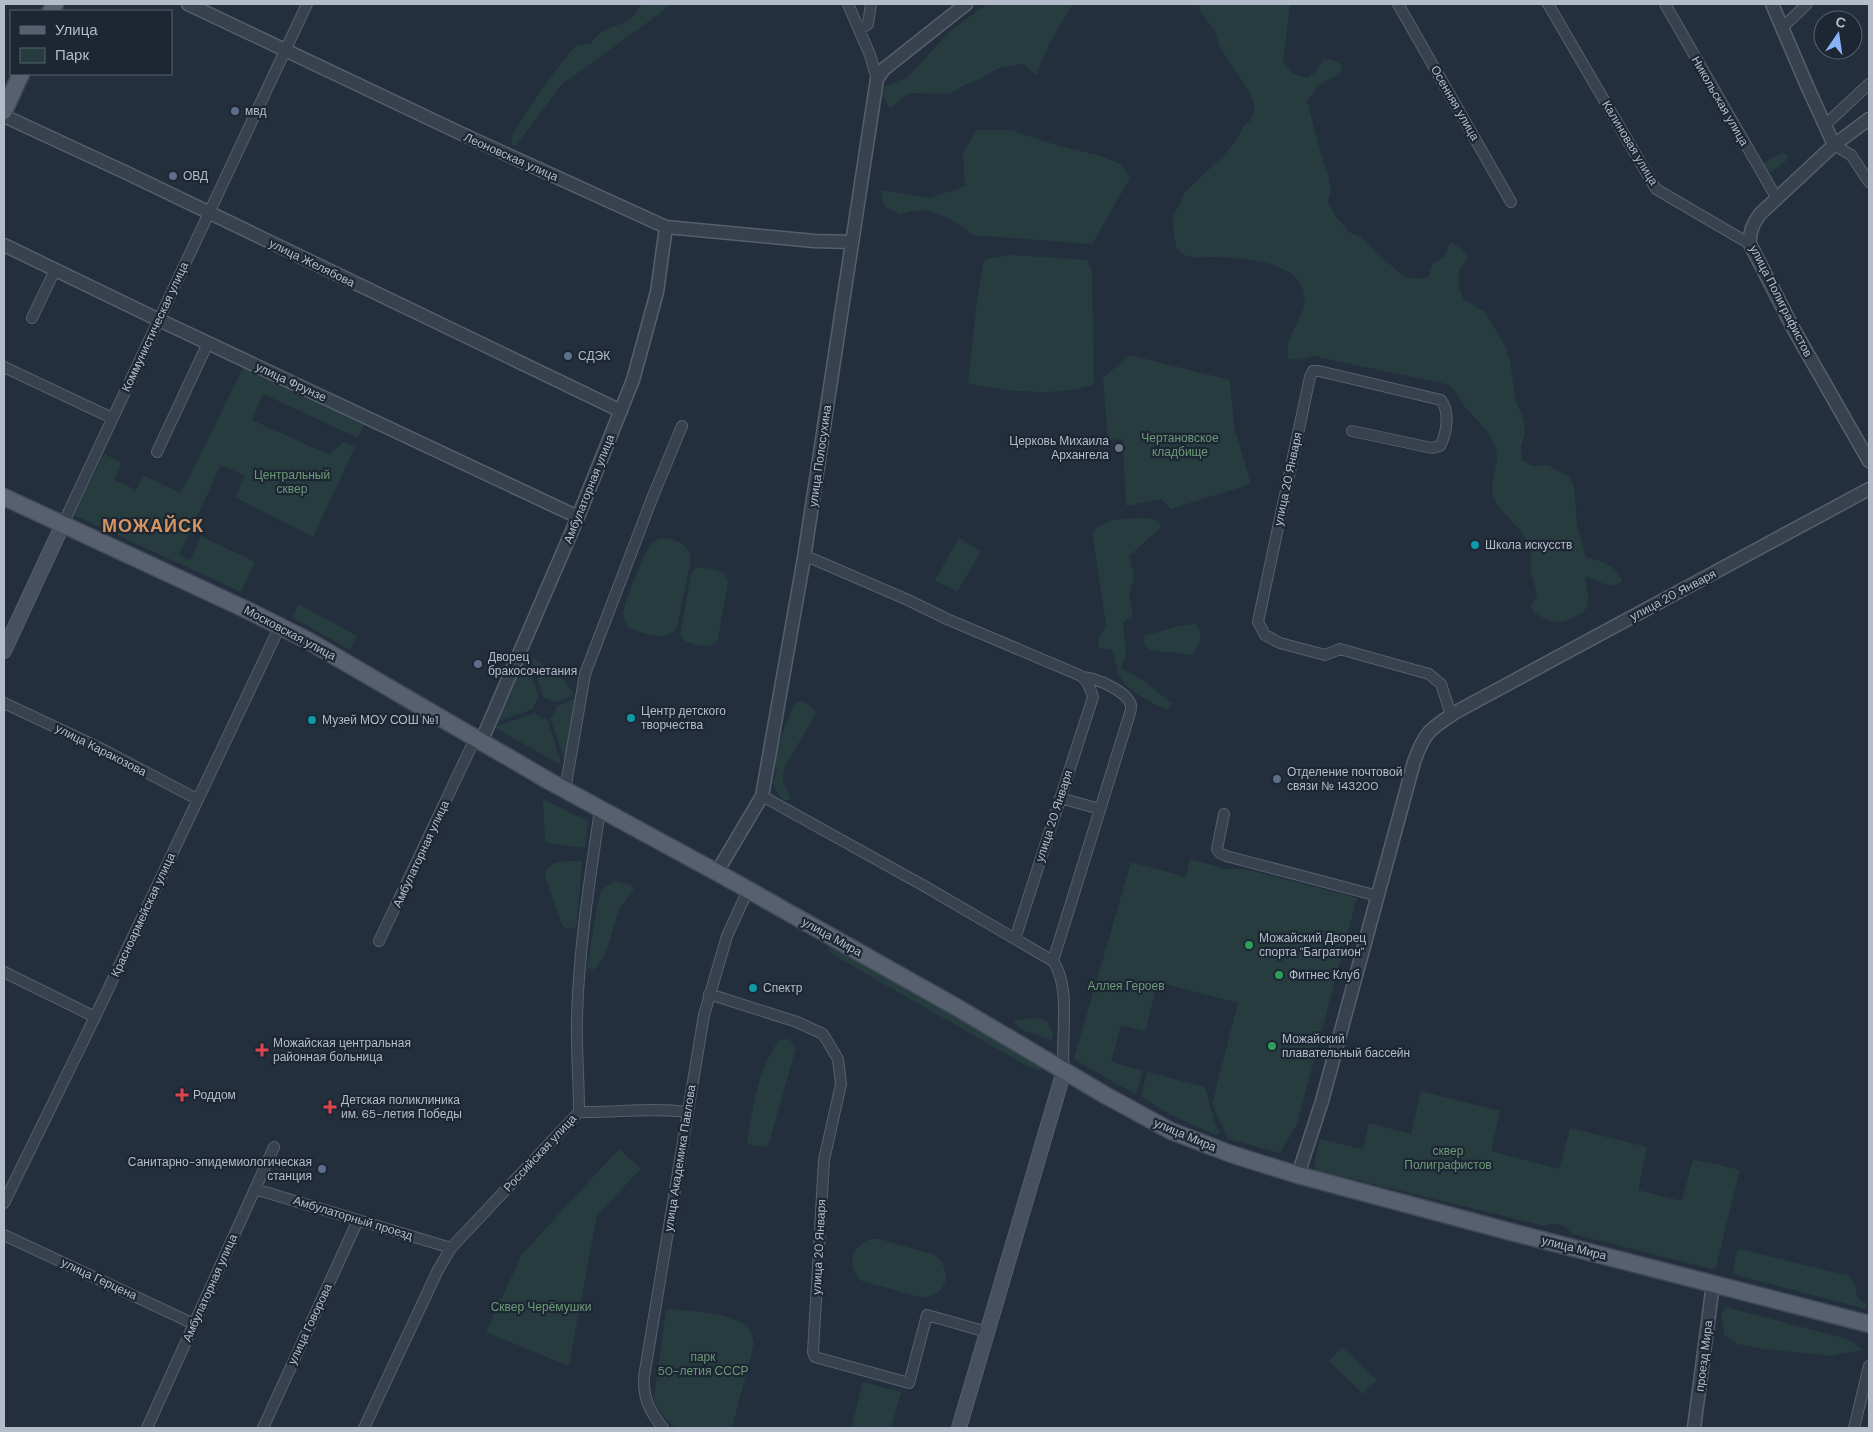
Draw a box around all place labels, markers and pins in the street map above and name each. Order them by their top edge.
place label: мвд [245,103,267,119]
marker: мвд [229,105,241,117]
place label: ОВД [183,168,208,184]
marker: ОВД [167,170,179,182]
place label: СДЭК [578,348,610,364]
marker: СДЭК [562,350,574,362]
place label: Церковь Михаила Архангела [1009,433,1109,463]
marker: Церковь Михаила Архангела [1113,442,1125,454]
place label: Школа искусств [1485,537,1573,553]
marker: Школа искусств [1469,539,1481,551]
place label: Дворец бракосочетания [488,649,577,679]
marker: Дворец бракосочетания [472,658,484,670]
place label: Центр детского творчества [641,703,726,733]
place label: Музей МОУ СОШ №1 [322,712,439,728]
marker: Центр детского творчества [625,712,637,724]
marker: Музей МОУ СОШ №1 [306,714,318,726]
place label: Отделение почтовой связи № 143200 [1287,764,1402,794]
marker: Отделение почтовой связи № 143200 [1271,773,1283,785]
place label: Можайский Дворец спорта "Багратион" [1259,930,1366,960]
marker: Можайский Дворец спорта "Багратион" [1243,939,1255,951]
place label: Фитнес Клуб [1289,967,1360,983]
marker: Фитнес Клуб [1273,969,1285,981]
place label: Спектр [763,980,803,996]
marker: Спектр [747,982,759,994]
place label: Можайский плавательный бассейн [1282,1031,1410,1061]
place label: Можайская центральная районная больница [273,1035,411,1065]
marker: Можайский плавательный бассейн [1266,1040,1278,1052]
marker: Можайская центральная районная больница [255,1043,269,1057]
place label: Роддом [193,1087,236,1103]
marker: Роддом [175,1088,189,1102]
place label: Детская поликлиника им. 65-летия Победы [341,1092,462,1122]
marker: Детская поликлиника им. 65-летия Победы [323,1100,337,1114]
place label: Санитарно-эпидемиологическая станция [128,1154,312,1184]
marker: Санитарно-эпидемиологическая станция [316,1163,328,1175]

